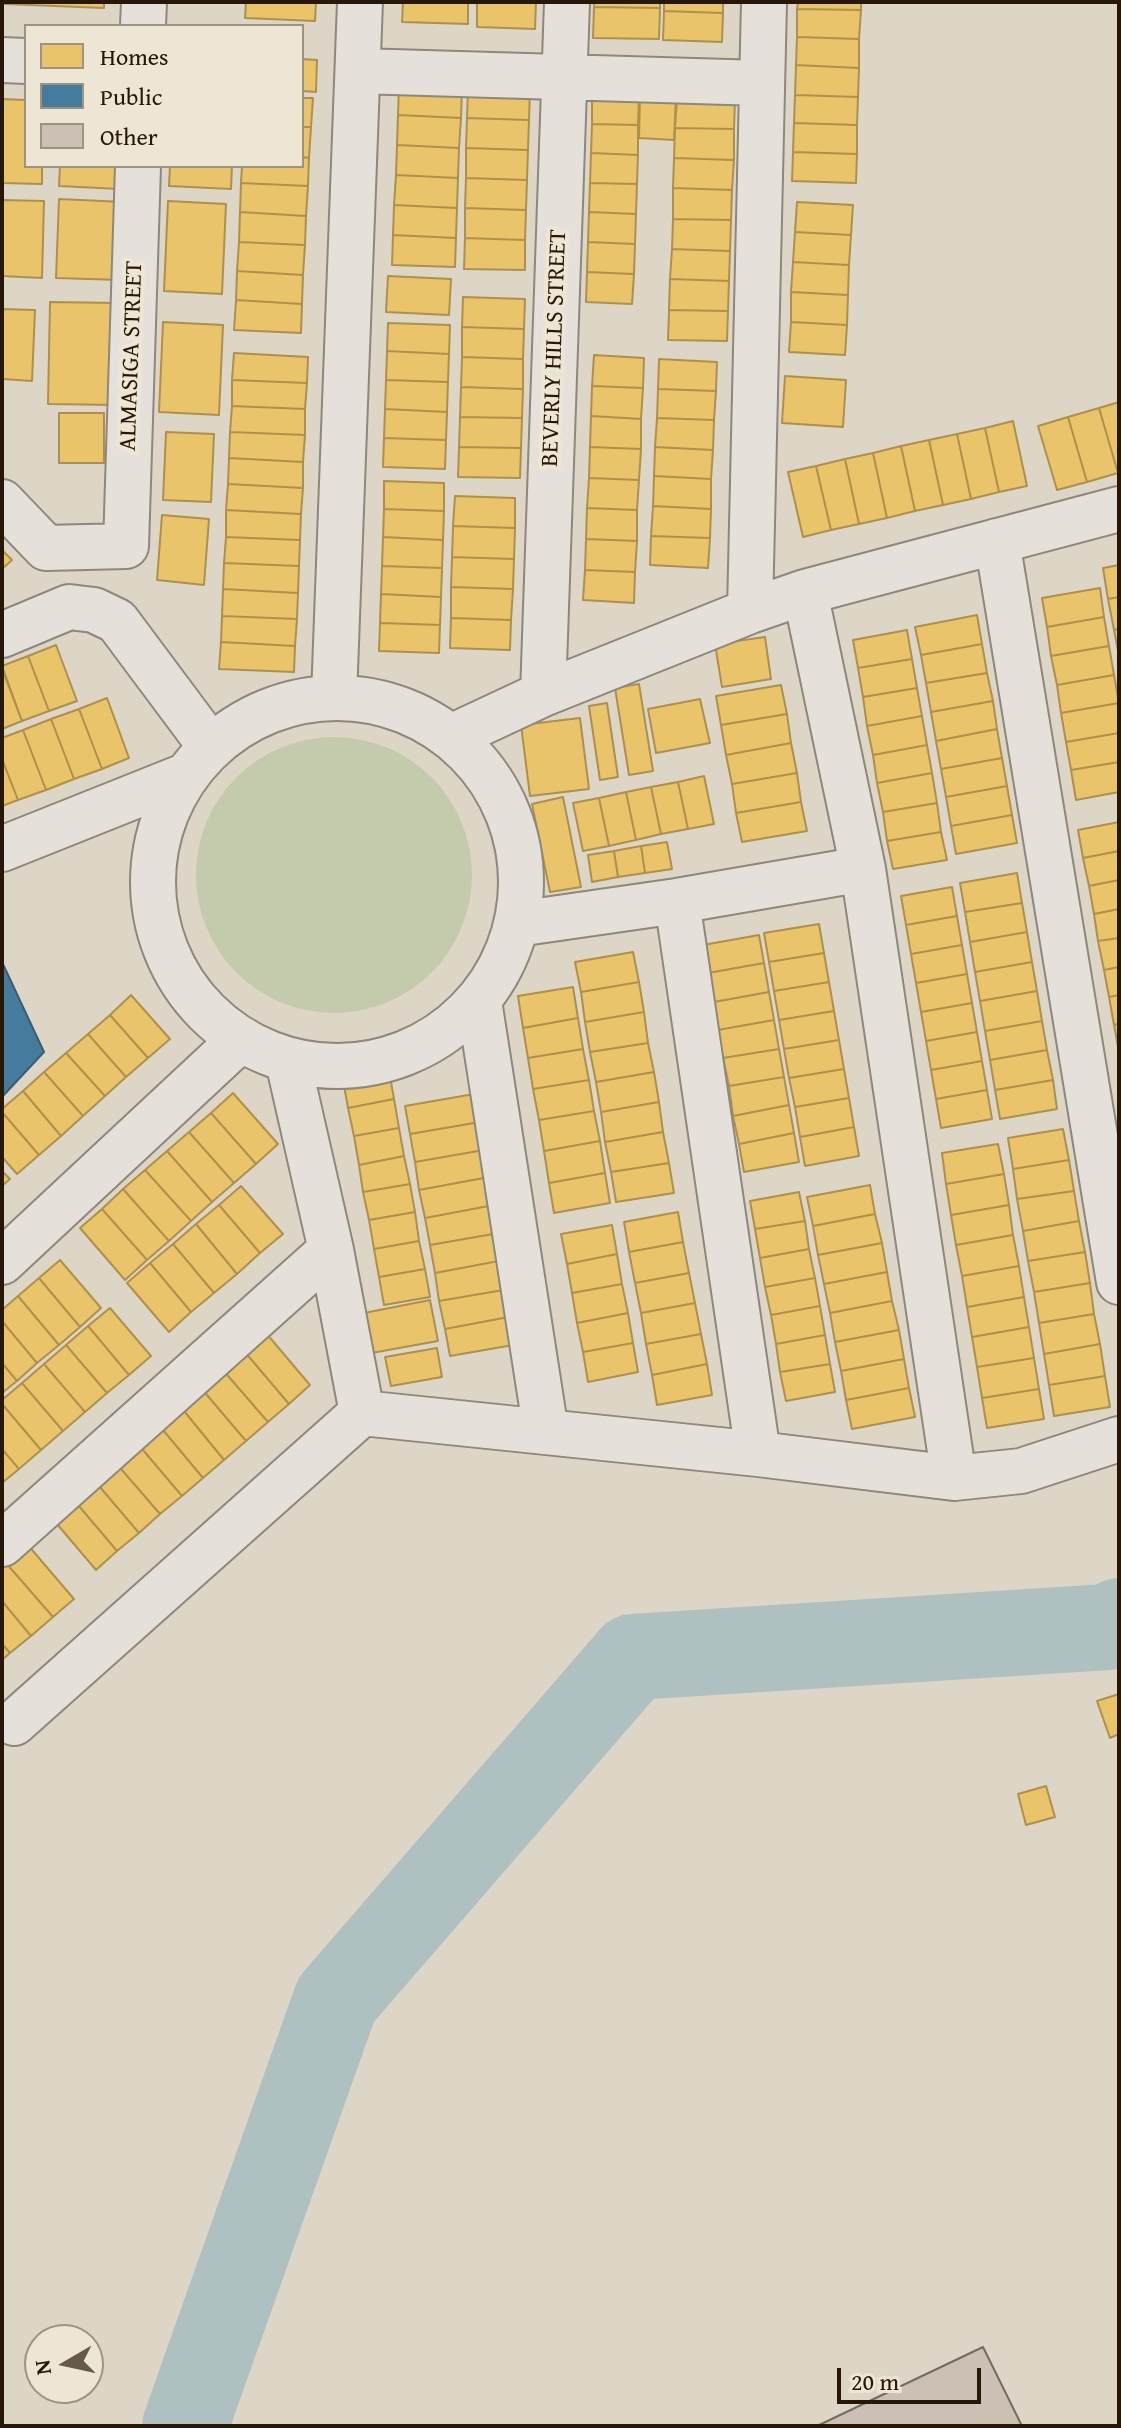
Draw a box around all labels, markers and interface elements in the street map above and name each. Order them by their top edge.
legend [24,24,304,168]
text: Homes [100,39,169,74]
text: Public [100,79,162,114]
text: Other [100,119,158,154]
street label: BEVERLY HILLS STREET [536,229,574,467]
street label: ALMASIGA STREET [114,260,150,452]
north arrow [24,2324,104,2404]
scale bar [841,2352,985,2402]
text: N [25,2358,59,2377]
text: 20 m [851,2364,899,2399]

